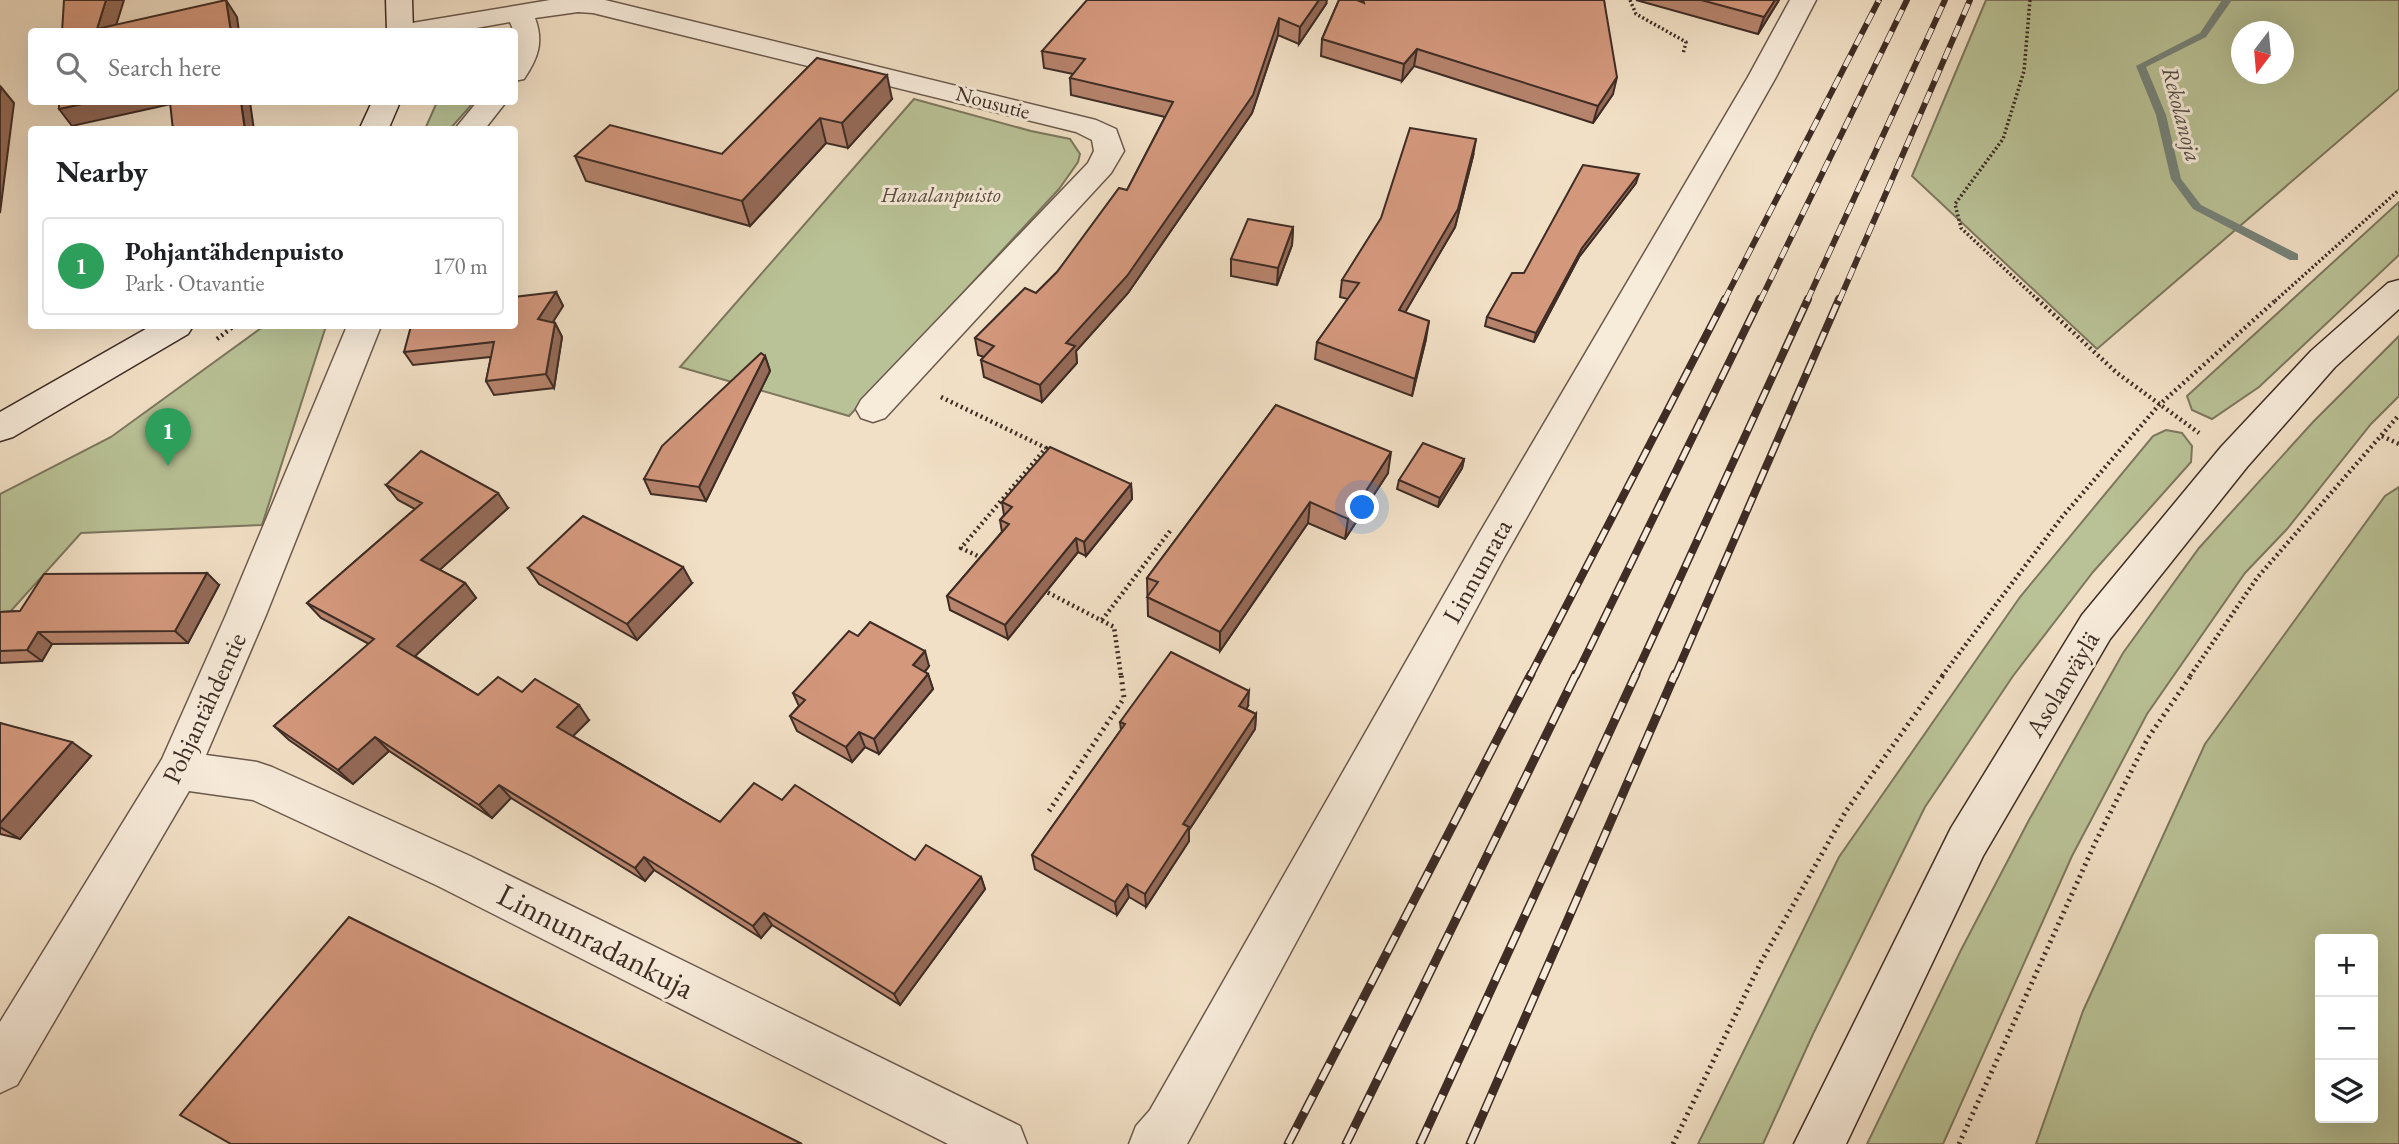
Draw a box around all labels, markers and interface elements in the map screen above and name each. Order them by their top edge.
north arrow [2231,21,2294,84]
search box [28,28,518,105]
icon: search [52,48,90,86]
text: Search here [108,50,221,84]
water label: Rekolanoja [2155,63,2209,165]
street label: Nousutie [953,79,1033,125]
text: Nearby [56,152,148,191]
park label: Hanalanpuisto [880,181,1001,208]
text: Pohjantähdenpuisto [125,234,344,268]
text: 1 [75,251,87,281]
text: 170 m [432,251,488,281]
text: Park · Otavantie [125,268,264,298]
pin: 1 [145,408,191,466]
your location [1345,490,1379,524]
street label: Linnunrata [1434,512,1520,629]
street label: Asolanväylä [2017,624,2107,744]
street label: Pohjantähdentie [154,627,254,789]
street label: Linnunradankuja [491,873,702,1009]
map controls [2315,934,2378,1123]
button: + [2315,934,2378,997]
button: − [2315,997,2378,1060]
button: layers [2315,1060,2378,1123]

